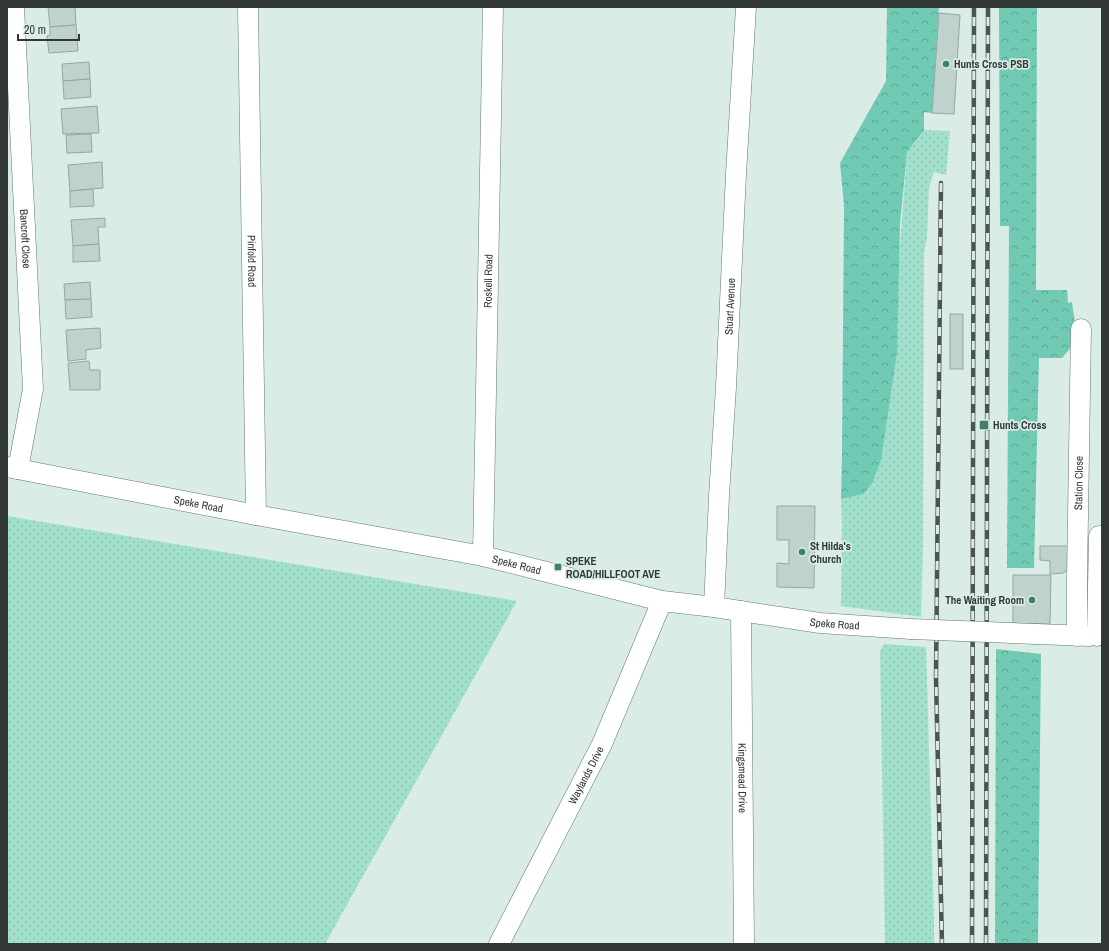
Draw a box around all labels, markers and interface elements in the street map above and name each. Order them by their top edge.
scale bar [18,16,79,42]
text: 20 m [24,22,46,38]
place label: Hunts Cross PSB [954,57,1029,71]
marker: Hunts Cross PSB [941,59,951,69]
street label: Bancroft Close [17,209,34,269]
street label: Pinfold Road [245,235,259,287]
street label: Roskell Road [481,254,495,308]
street label: Stuart Avenue [721,278,738,335]
place label: Hunts Cross [993,418,1047,432]
marker: Hunts Cross [978,419,990,431]
street label: Station Close [1071,456,1086,510]
street label: Speke Road [173,492,224,515]
place label: St Hilda's Church [810,539,851,566]
marker: St Hilda's Church [797,547,807,557]
street label: Speke Road [491,552,543,577]
place label: SPEKE ROAD/HILLFOOT AVE [566,554,660,581]
marker: SPEKE ROAD/HILLFOOT AVE [553,562,563,572]
place label: The Waiting Room [945,593,1024,607]
marker: The Waiting Room [1027,595,1037,605]
street label: Speke Road [809,615,860,633]
street label: Kingsmead Drive [735,743,750,813]
street label: Waylands Drive [565,744,607,807]

